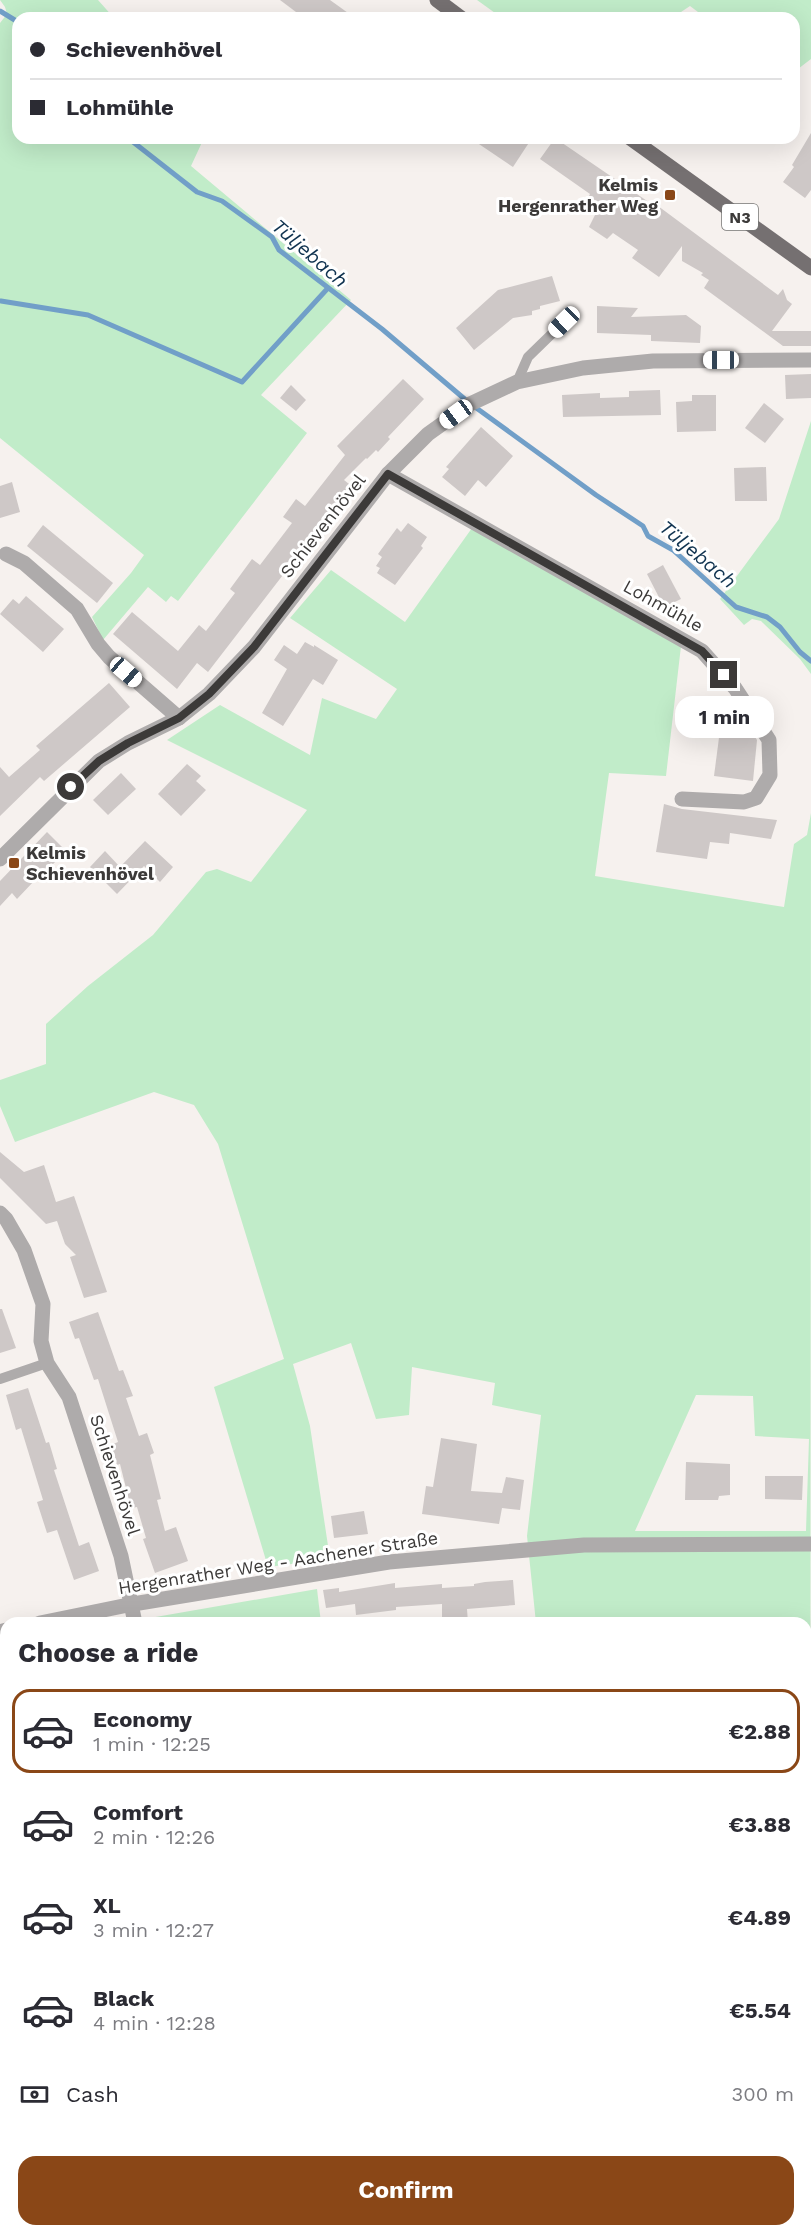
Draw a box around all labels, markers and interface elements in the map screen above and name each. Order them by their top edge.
text: Schievenhövel [66,37,222,62]
text: Lohmühle [66,95,174,120]
place label: Kelmis Hergenrather Weg [498,174,659,216]
marker: Kelmis Hergenrather Weg [663,188,677,202]
road number: N3 [722,204,758,230]
water label: Tüljebach [267,214,353,292]
car [545,303,583,341]
car [703,351,739,369]
car [436,396,476,432]
street label: Schievenhövel [276,469,370,582]
water label: Tüljebach [655,515,741,593]
street label: Lohmühle [620,575,707,636]
car [107,653,145,691]
route end [710,661,737,688]
callout: 1 min [674,696,774,738]
text: 1 min [699,705,750,729]
route start [57,773,84,800]
place label: Kelmis Schievenhövel [26,842,154,884]
marker: Kelmis Schievenhövel [7,856,21,870]
street label: Schievenhövel [86,1412,145,1538]
street label: Hergenrather Weg - Aachener Straße [116,1527,439,1598]
text: Choose a ride [18,1637,198,1669]
icon: car [21,1704,75,1758]
text: Economy [93,1707,192,1732]
text: €2.88 [728,1719,791,1744]
text: 1 min · 12:25 [93,1732,211,1756]
icon: car [21,1797,75,1851]
text: Comfort [93,1800,183,1825]
text: €3.88 [729,1812,791,1837]
text: 2 min · 12:26 [93,1825,215,1849]
icon: car [21,1890,75,1944]
text: XL [93,1893,121,1918]
text: €4.89 [728,1905,791,1930]
text: 3 min · 12:27 [93,1918,214,1942]
icon: car [21,1983,75,2037]
text: Black [93,1986,154,2011]
text: €5.54 [729,1998,791,2023]
text: 4 min · 12:28 [93,2011,216,2035]
icon: cash [18,2078,51,2111]
text: Cash [66,2082,119,2107]
text: 300 m [732,2082,794,2106]
button: Confirm [18,2156,794,2225]

